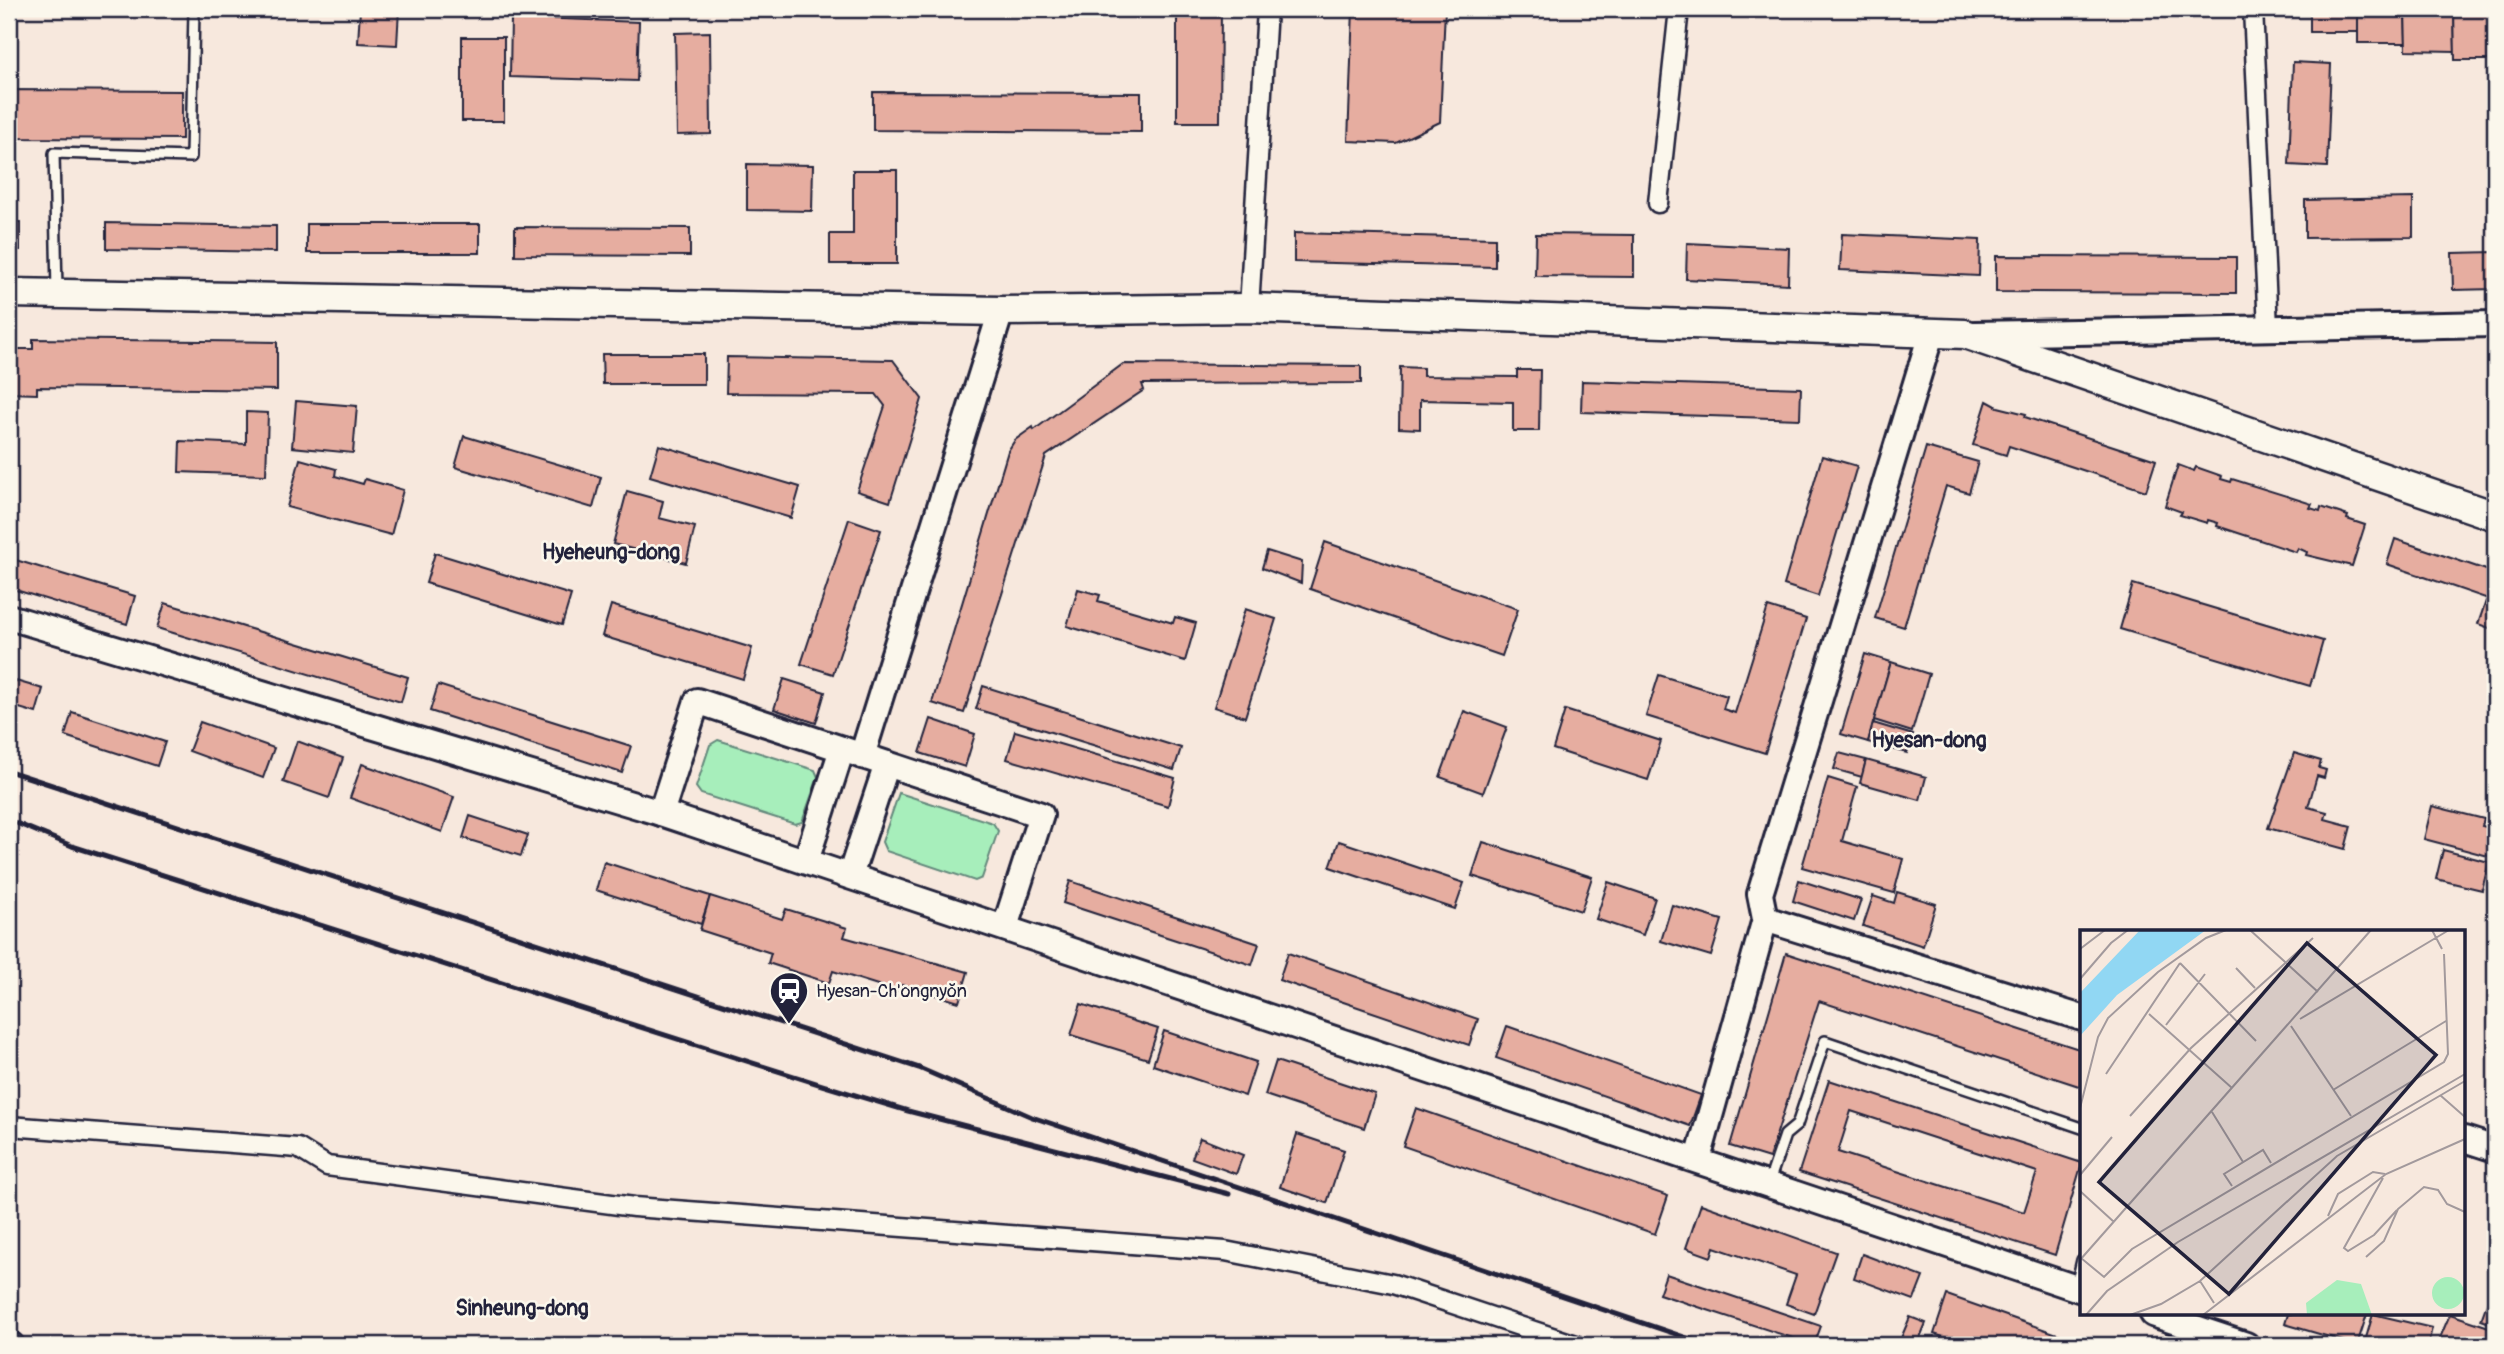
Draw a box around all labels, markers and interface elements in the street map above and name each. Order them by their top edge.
district label: Hyeheung-dong [542,539,680,566]
district label: Hyesan-dong [1871,727,1987,754]
inset map [2080,930,2466,1316]
station icon: Hyesan-Ch'ongnyŏn [768,970,810,1025]
place label: Hyesan-Ch'ongnyŏn [816,980,967,1003]
district label: Sinheung-dong [455,1295,589,1322]

